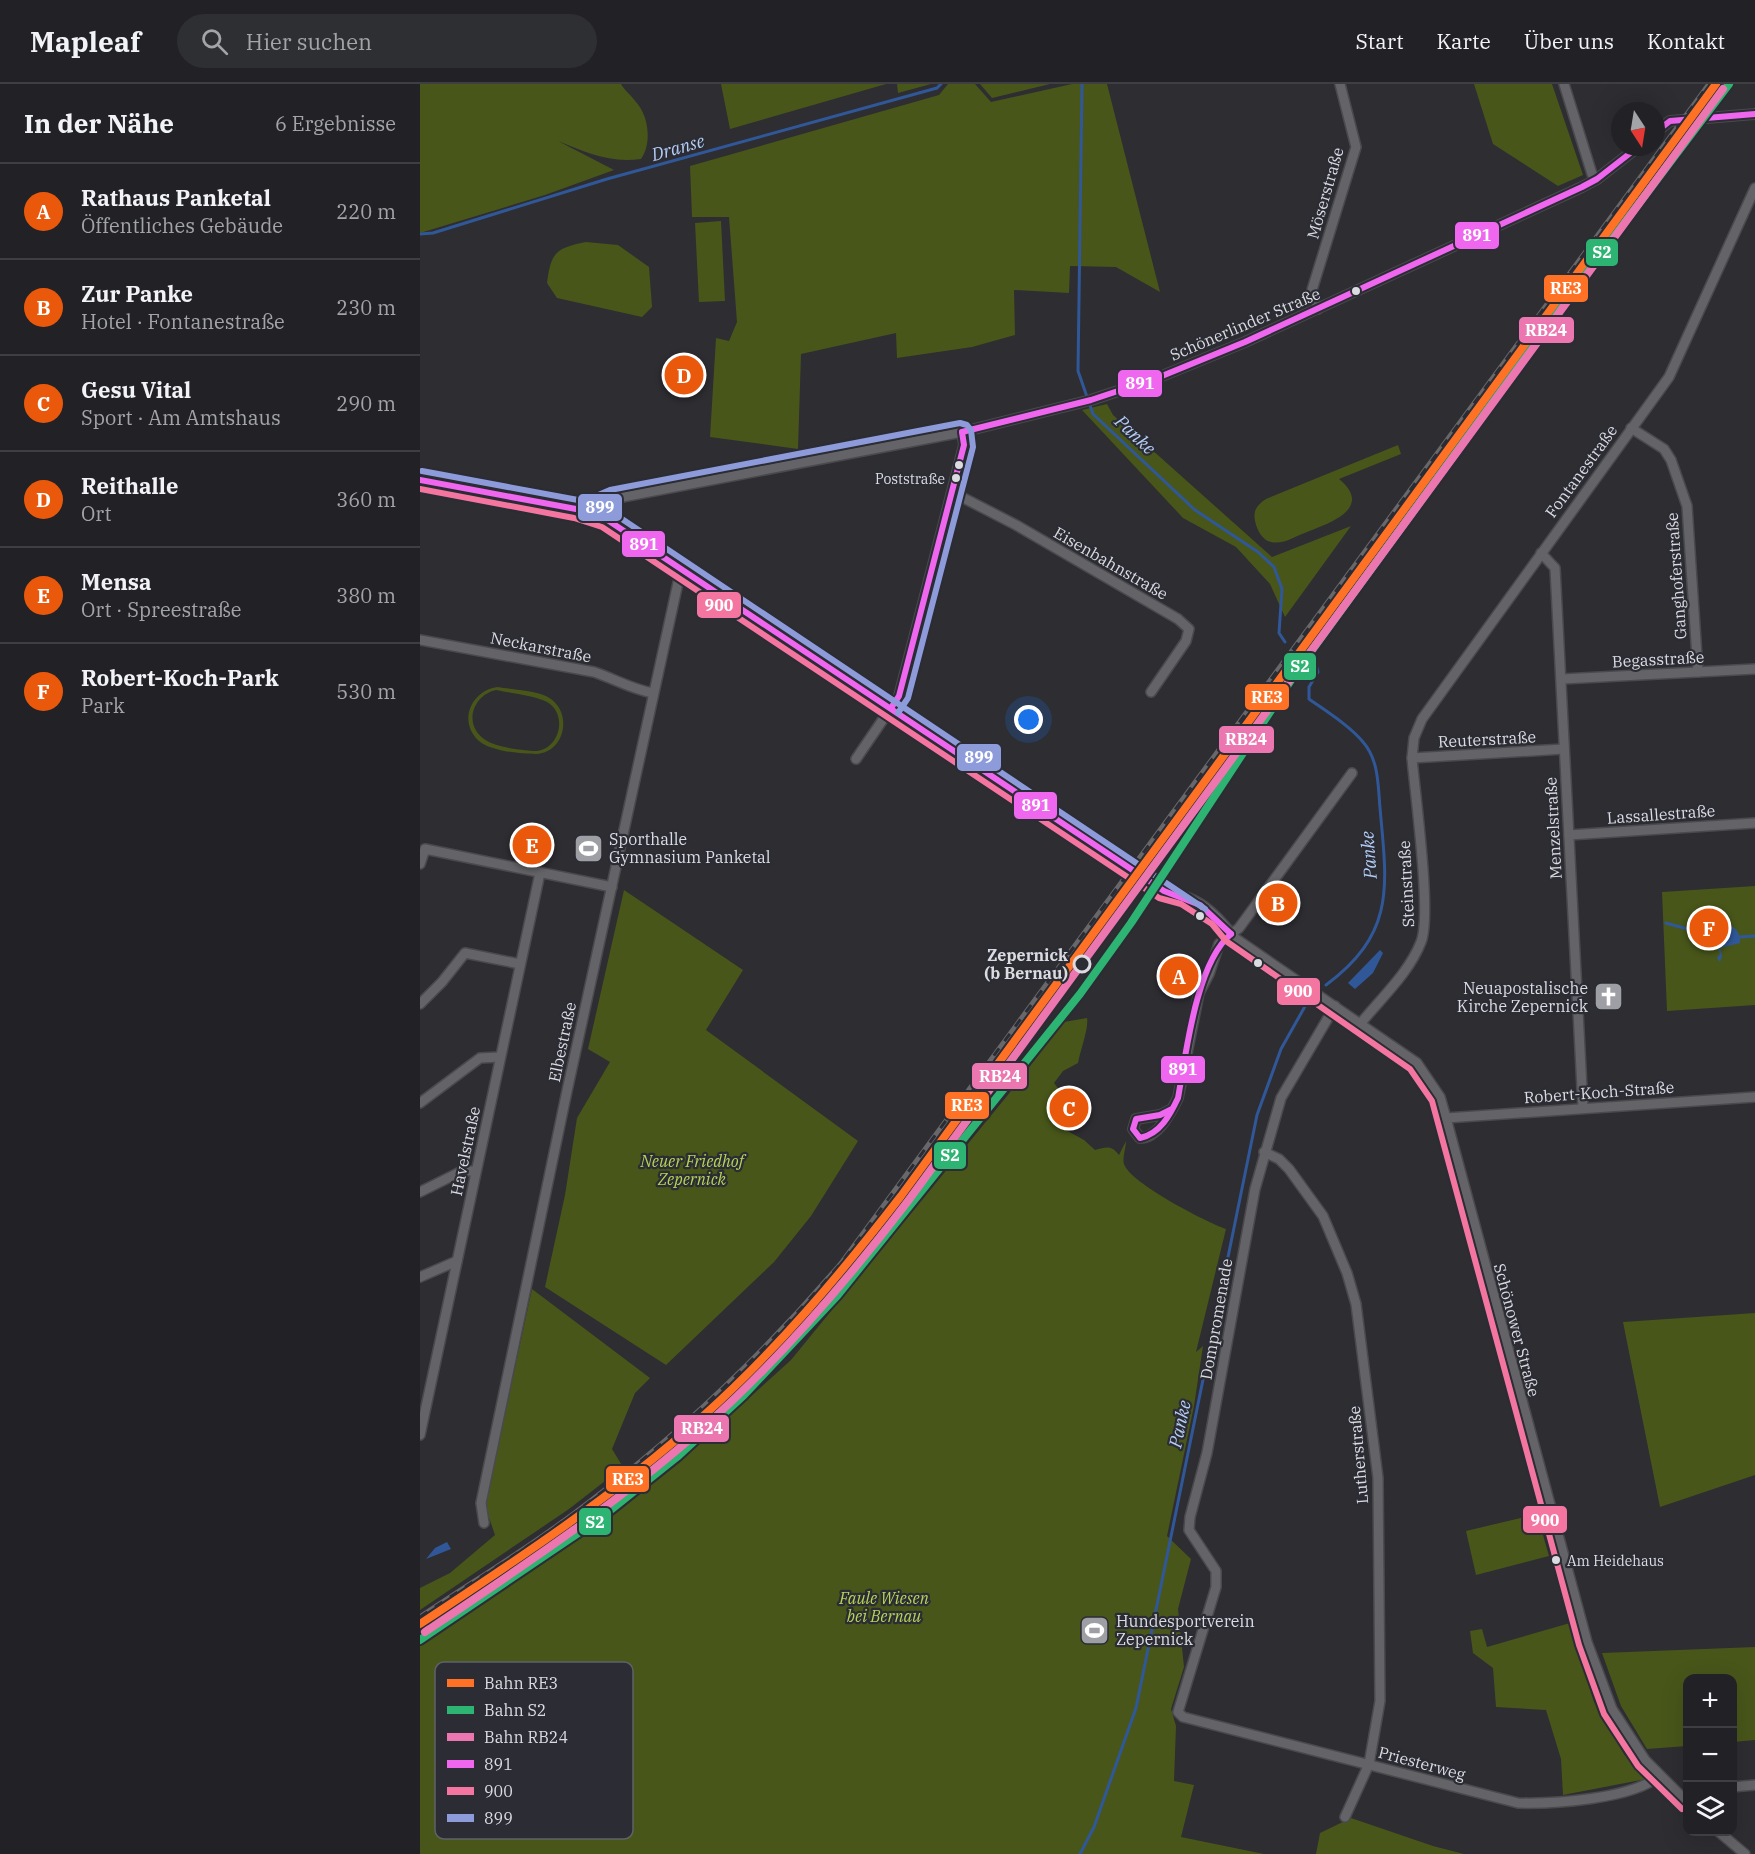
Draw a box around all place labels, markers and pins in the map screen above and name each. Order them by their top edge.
unlabelled marker [1350,285,1362,297]
pin: D [664,352,704,398]
unlabelled marker [953,459,965,471]
place label: Poststraße [875,470,945,488]
marker: Poststraße [950,472,962,484]
pin: E [512,822,552,867]
place label: Sporthalle Gymnasium Panketal [609,829,771,867]
sports icon: Sporthalle Gymnasium Panketal [572,832,604,864]
pin: B [1258,880,1298,926]
pin: F [1690,906,1728,950]
unlabelled marker [1194,910,1206,922]
place label: Zepernick (b Bernau) [984,945,1068,983]
pin: A [1160,954,1198,998]
marker: Zepernick (b Bernau) [1073,955,1091,973]
unlabelled marker [1252,957,1264,969]
place label: Neuapostalische Kirche Zepernick [1457,978,1589,1016]
church icon: Neuapostalische Kirche Zepernick [1593,981,1625,1013]
pin: C [1050,1086,1088,1130]
place label: Am Heidehaus [1567,1552,1664,1570]
marker: Am Heidehaus [1550,1554,1562,1566]
place label: Hundesportverein Zepernick [1116,1611,1255,1649]
sports icon: Hundesportverein Zepernick [1079,1614,1111,1646]

